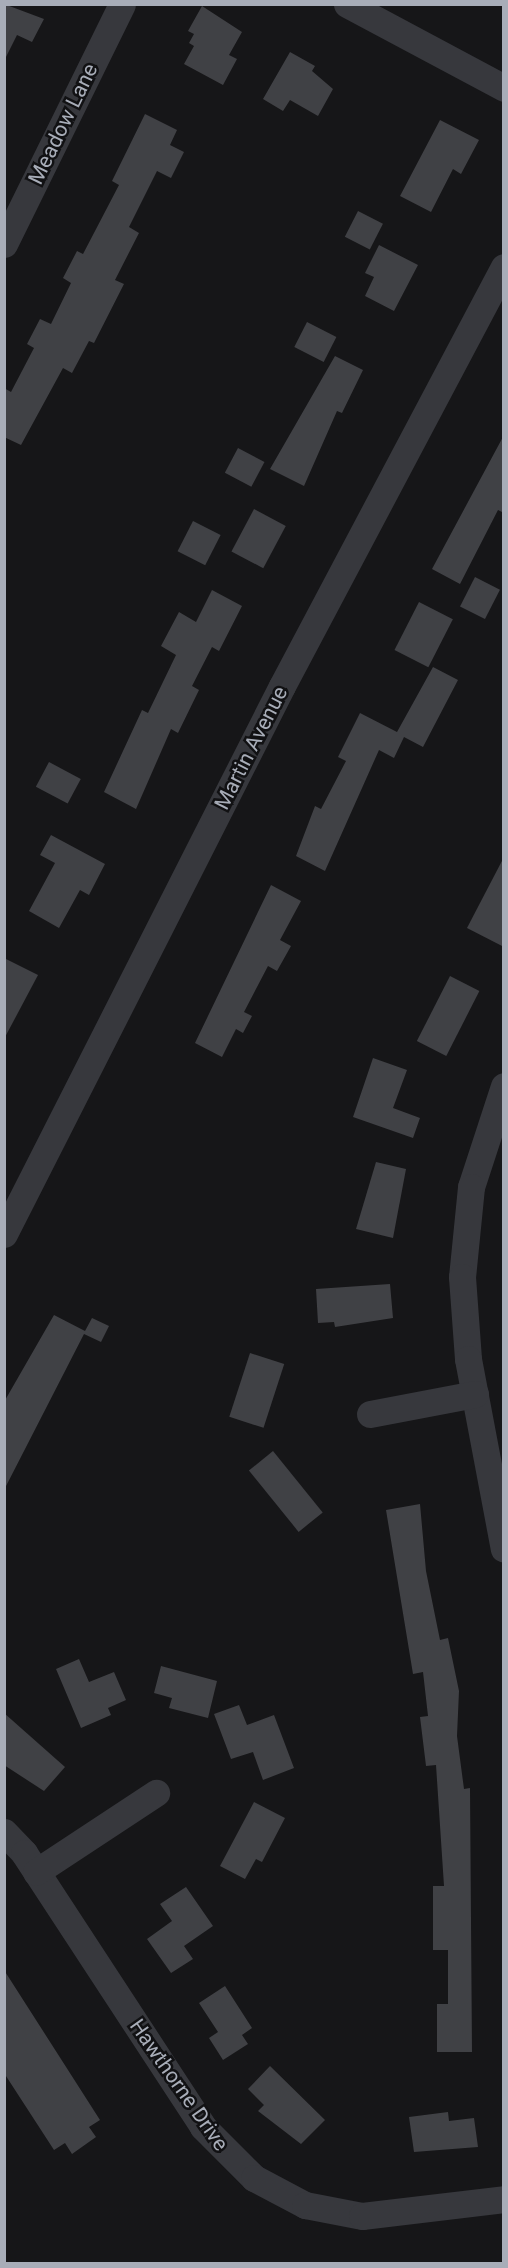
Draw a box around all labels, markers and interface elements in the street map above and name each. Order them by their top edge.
street label: Meadow Lane [23,60,103,188]
street label: Martin Avenue [209,682,293,814]
street label: Hawthorne Drive [124,2014,234,2156]

